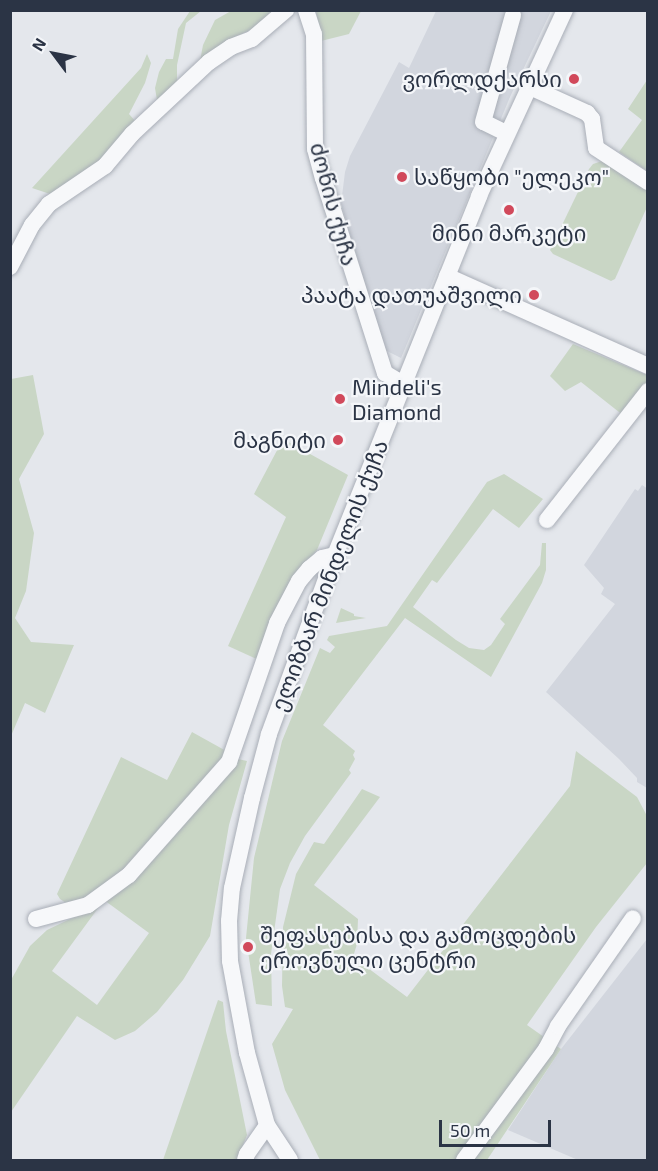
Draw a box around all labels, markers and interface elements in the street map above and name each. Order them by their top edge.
north arrow [24,24,84,84]
text: N [27,34,49,54]
place label: ვორლდქარსი [402,66,562,92]
marker: ვორლდქარსი [567,72,581,86]
street label: ძოწის ქუჩა [305,139,363,269]
place label: საწყობი "ელეკო" [414,164,610,190]
marker: საწყობი "ელეკო" [395,170,409,184]
marker: მინი მარკეტი [502,203,516,217]
place label: მინი მარკეტი [432,220,586,246]
place label: პაატა დათუაშვილი [301,282,522,308]
marker: პაატა დათუაშვილი [527,288,541,302]
place label: Mindeli's Diamond [352,373,442,424]
marker: Mindeli's Diamond [333,392,347,406]
place label: მაგნიტი [233,427,326,453]
marker: მაგნიტი [331,433,345,447]
street label: ელიზბარ მინდელის ქუჩა [265,436,393,714]
place label: შეფასებისა და გამოცდების ეროვნული ცენტრი [260,921,576,972]
marker: შეფასებისა და გამოცდების ეროვნული ცენტრი [241,940,255,954]
scale bar [442,1108,554,1146]
text: 50 m [450,1119,490,1141]

